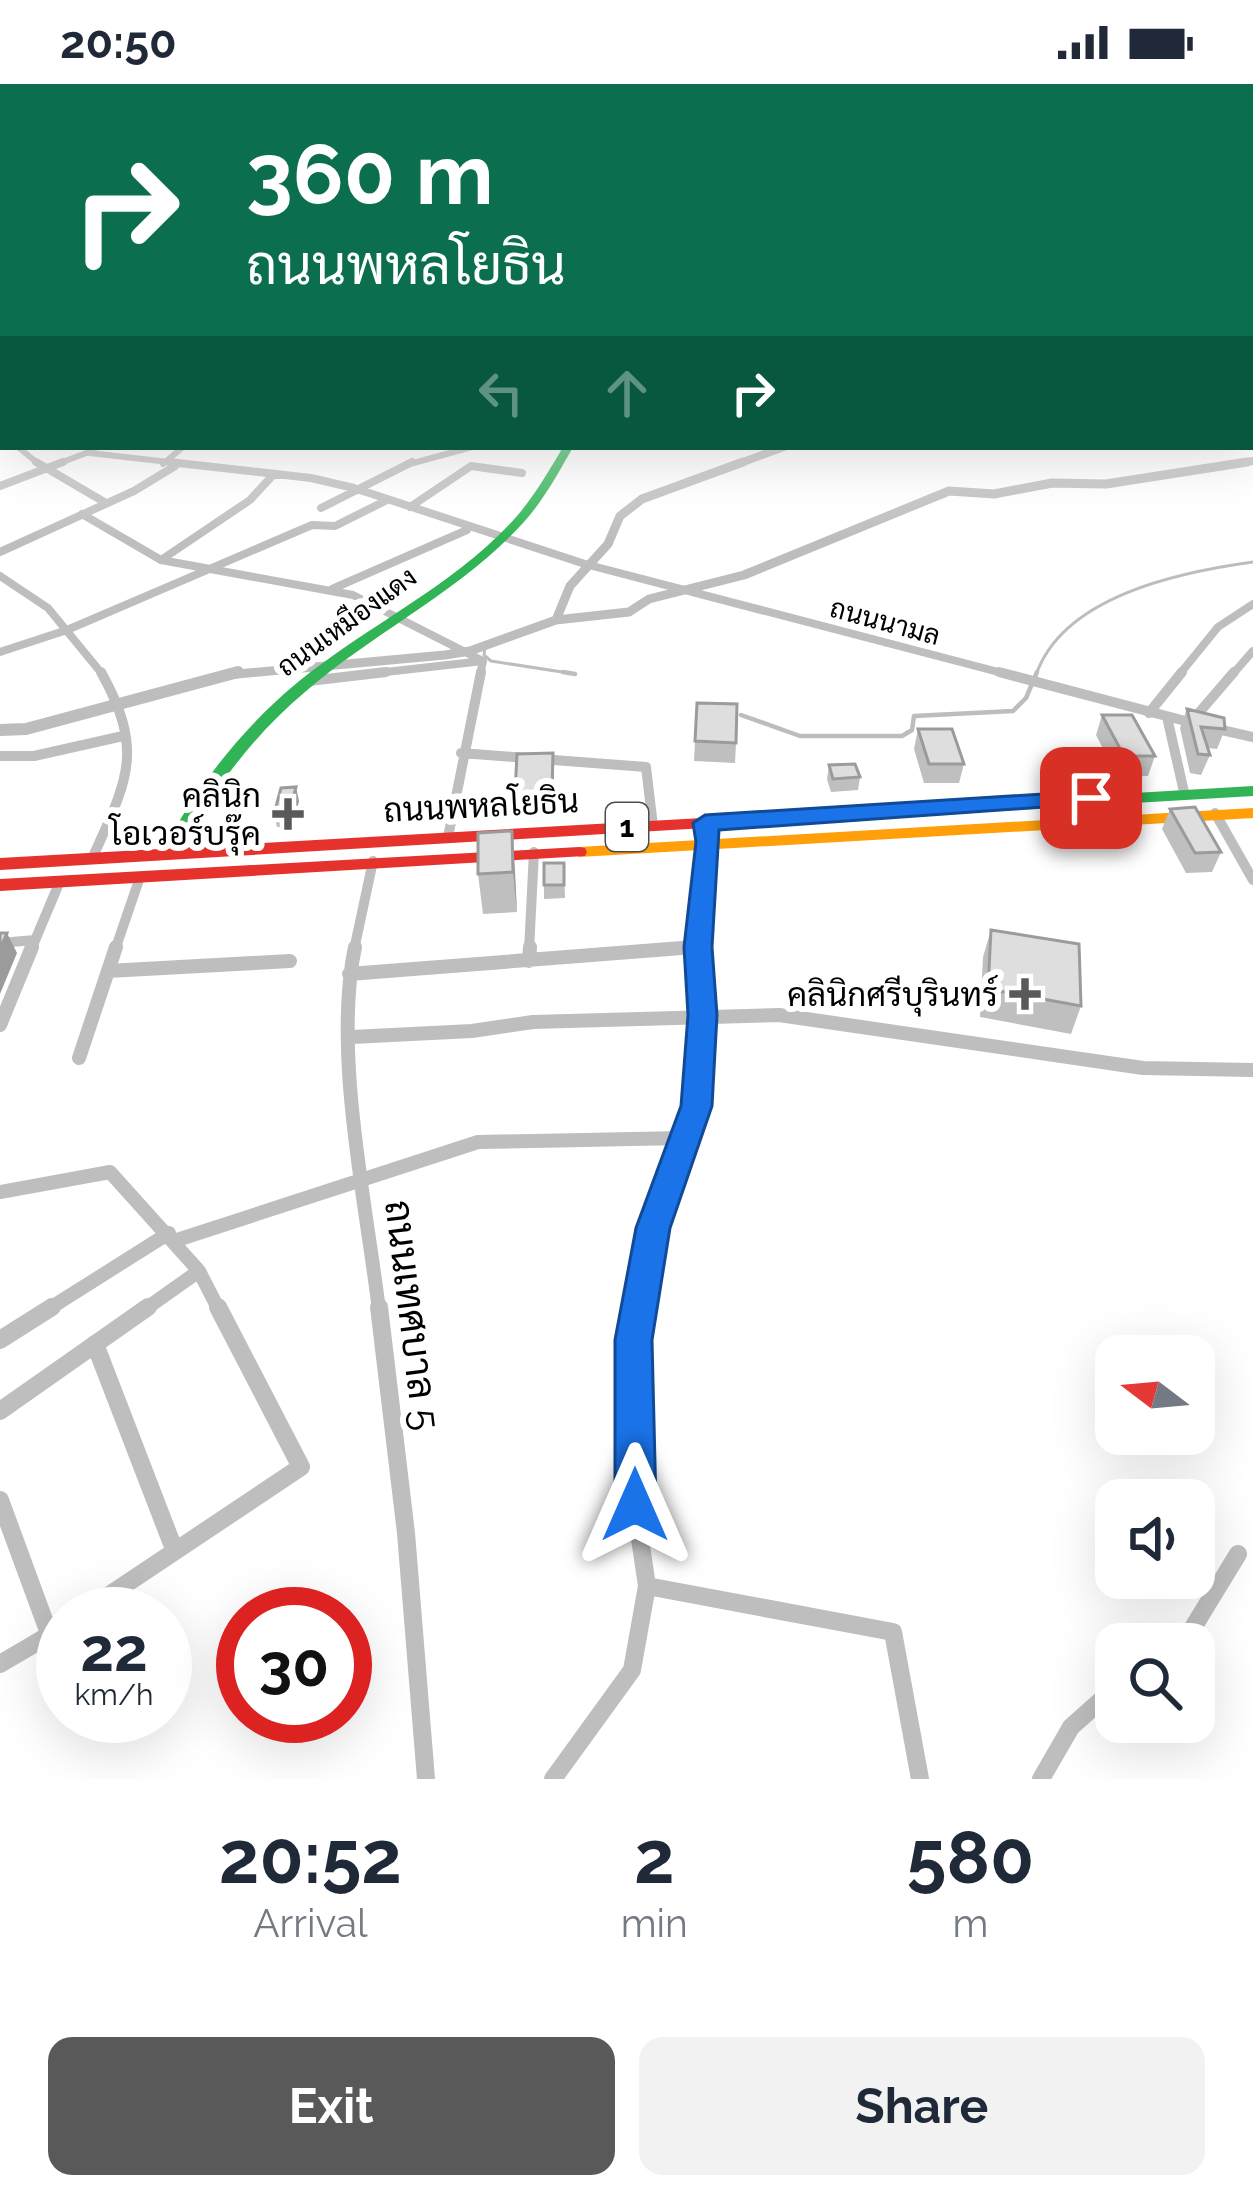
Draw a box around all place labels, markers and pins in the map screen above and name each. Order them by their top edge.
pin [1040,747,1142,849]
place label: คลินิก โอเวอร์บรุ๊ค [107,776,261,856]
marker: คลินิก โอเวอร์บรุ๊ค [272,798,304,830]
place label: คลินิกศรีบุรินทร์ [787,975,998,1017]
marker: คลินิกศรีบุรินทร์ [1009,978,1041,1010]

